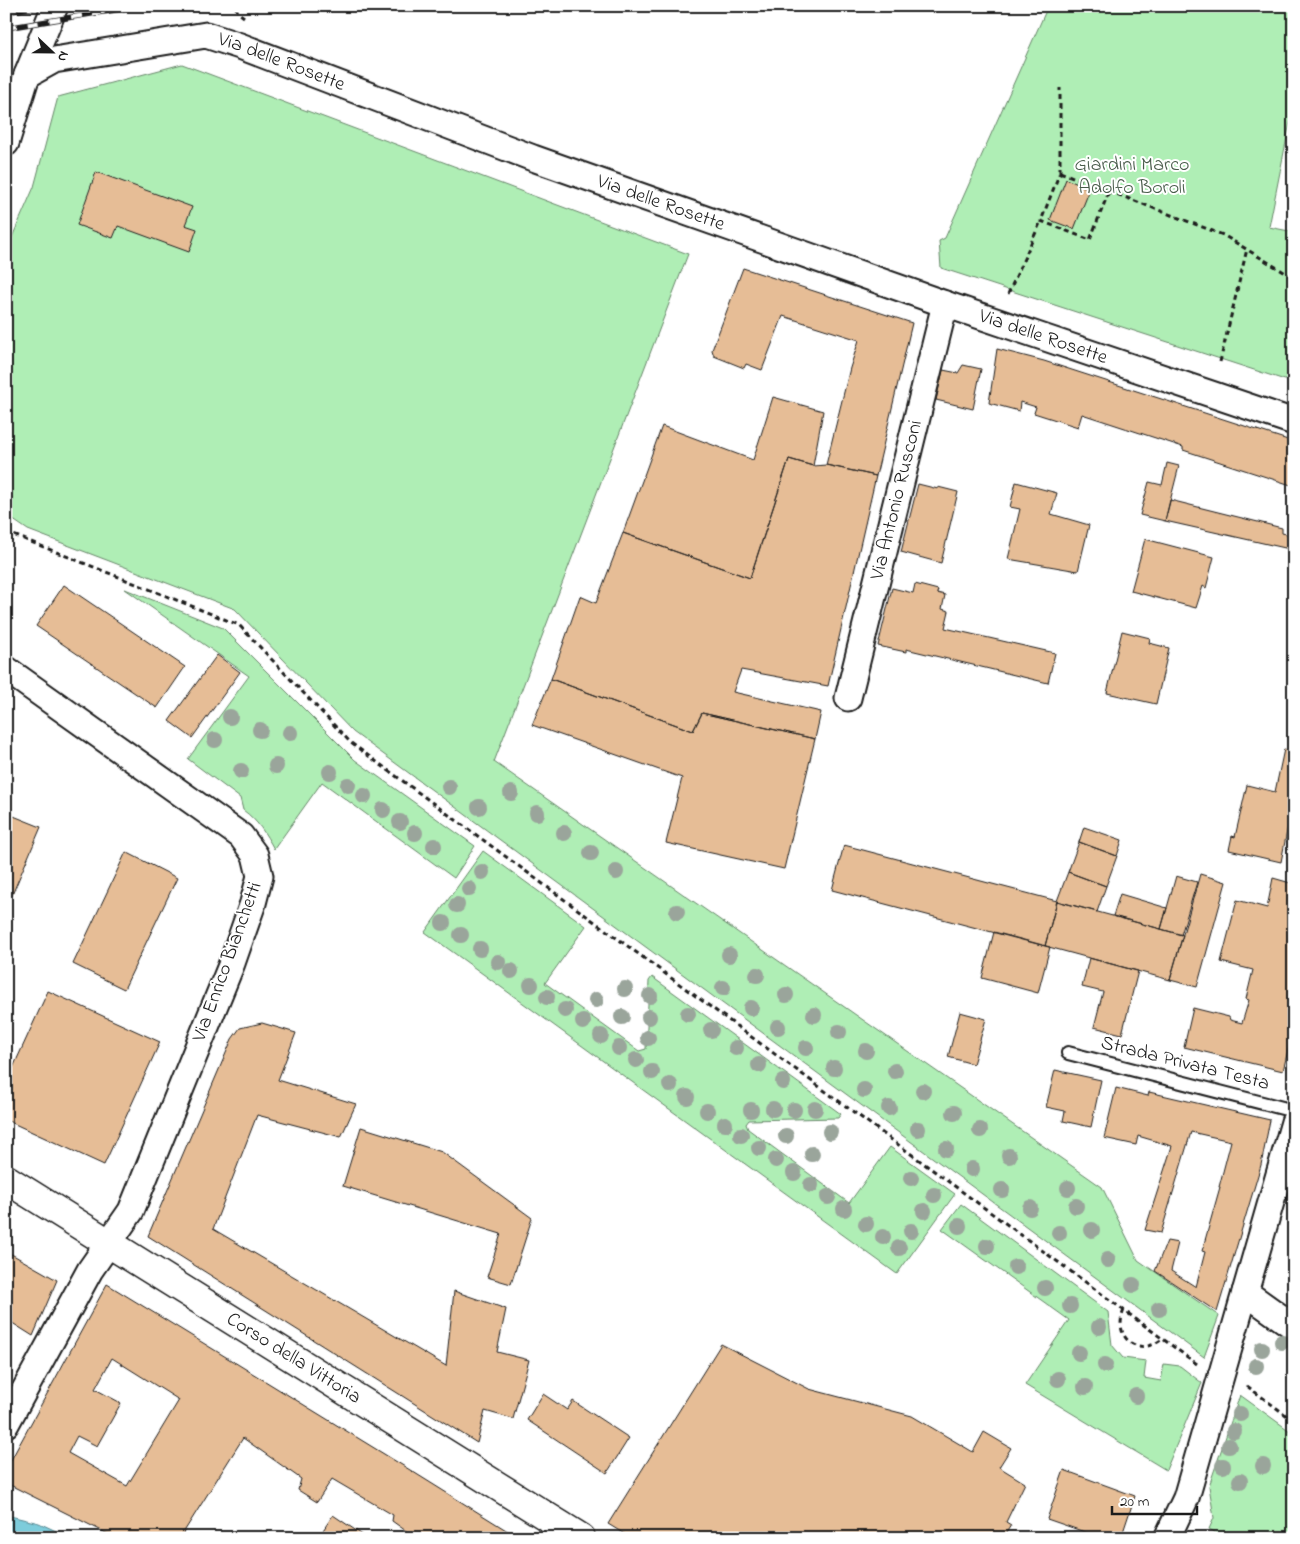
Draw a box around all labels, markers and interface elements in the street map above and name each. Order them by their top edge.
street label: Via delle Rosette [213,25,349,99]
north arrow [28,28,78,78]
text: N [51,48,74,65]
park label: Giardini Marco Adolfo Boroli [1075,151,1189,203]
street label: Via delle Rosette [592,167,729,239]
street label: Via delle Rosette [974,302,1111,372]
street label: Via Antonio Rusconi [863,417,930,584]
street label: Via Enrico Bianchetti [185,878,270,1047]
street label: Strada Privata Testa [1098,1029,1272,1099]
street label: Corso della Vittoria [220,1305,367,1412]
scale bar [1112,1484,1198,1516]
text: 20 m [1120,1491,1150,1513]

